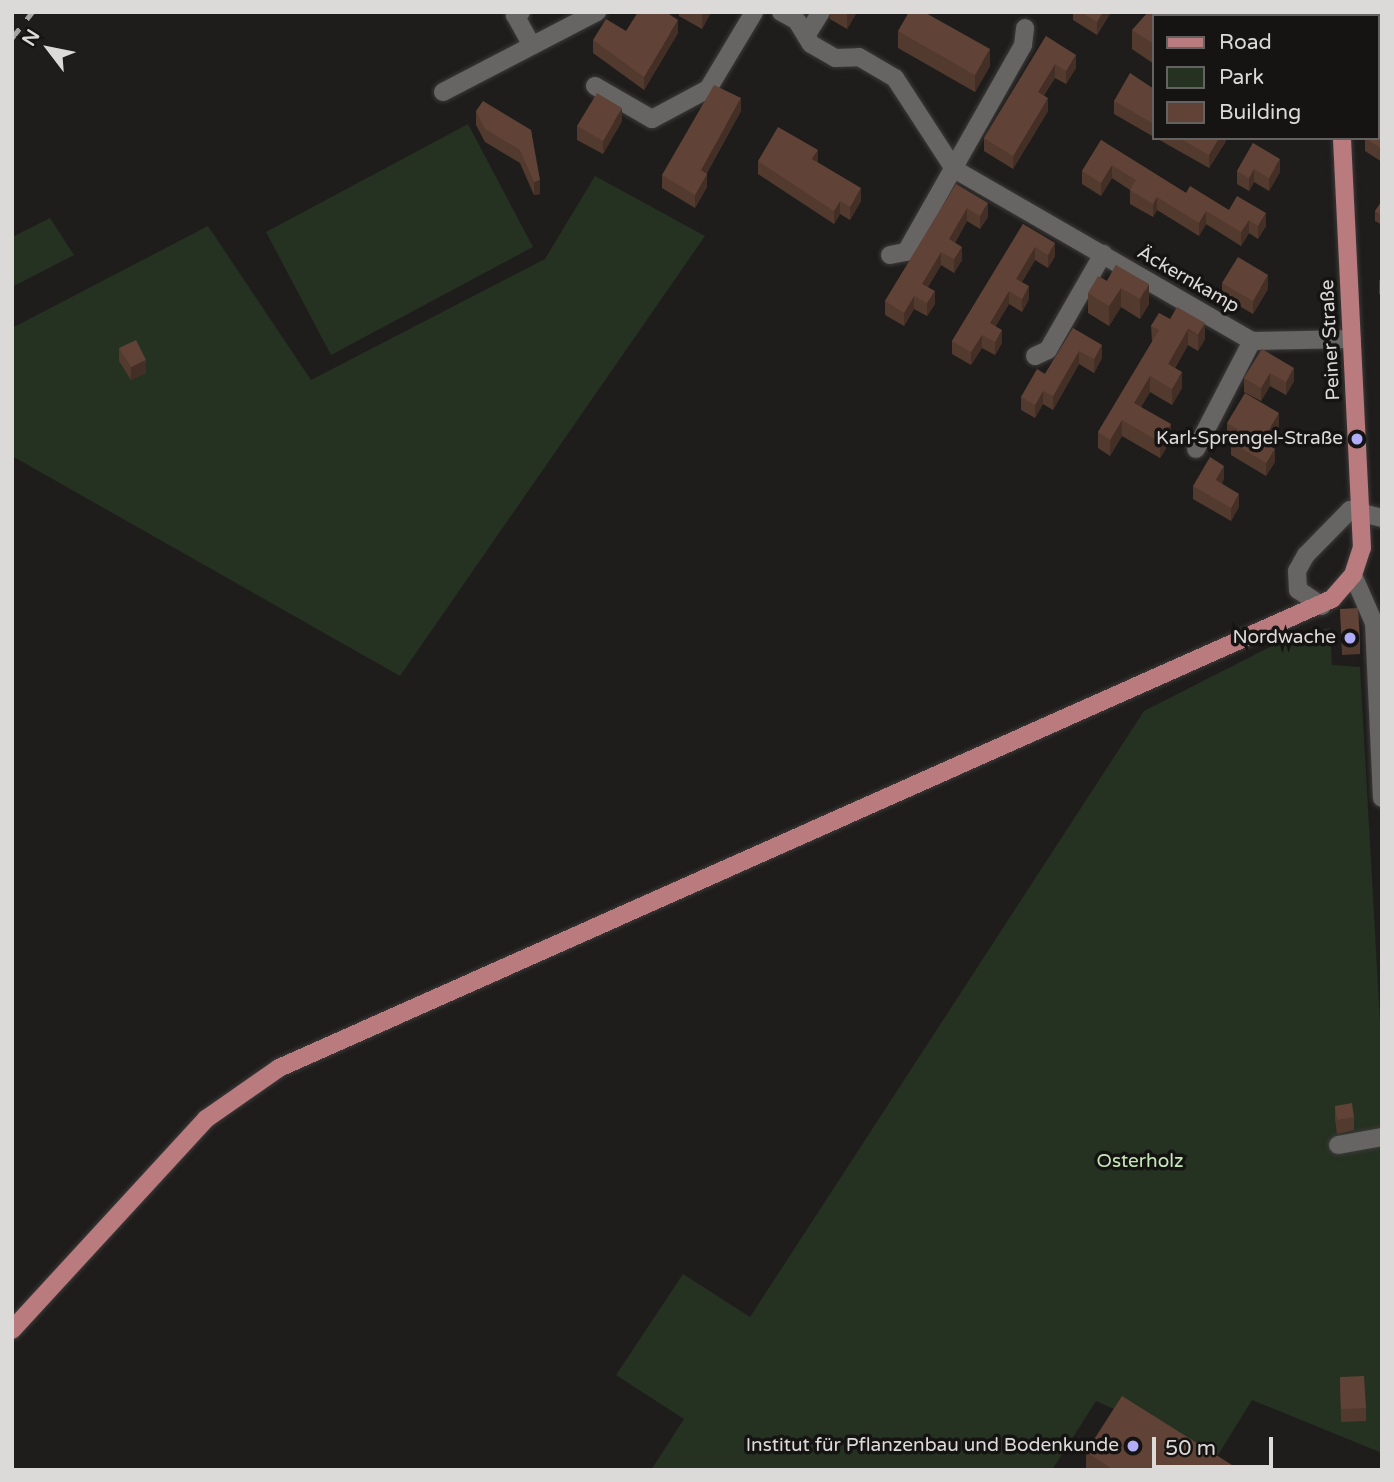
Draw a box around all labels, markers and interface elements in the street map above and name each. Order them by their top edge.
north arrow [14,14,84,84]
legend [1152,14,1380,140]
text: N [18,26,45,50]
text: Road [1219,30,1272,55]
text: Park [1219,65,1264,90]
text: Building [1219,100,1301,125]
street label: Äckernkamp [1133,242,1243,318]
street label: Peiner Straße [1316,279,1346,401]
place label: Karl-Sprengel-Straße [1156,428,1343,450]
marker: Karl-Sprengel-Straße [1349,431,1365,447]
place label: Nordwache [1232,627,1336,649]
marker: Nordwache [1342,630,1358,646]
park label: Osterholz [1097,1151,1183,1173]
scale bar [1156,1422,1277,1466]
place label: Institut für Pflanzenbau und Bodenkunde [746,1435,1119,1457]
text: 50 m [1165,1436,1216,1461]
marker: Institut für Pflanzenbau und Bodenkunde [1125,1438,1141,1454]

